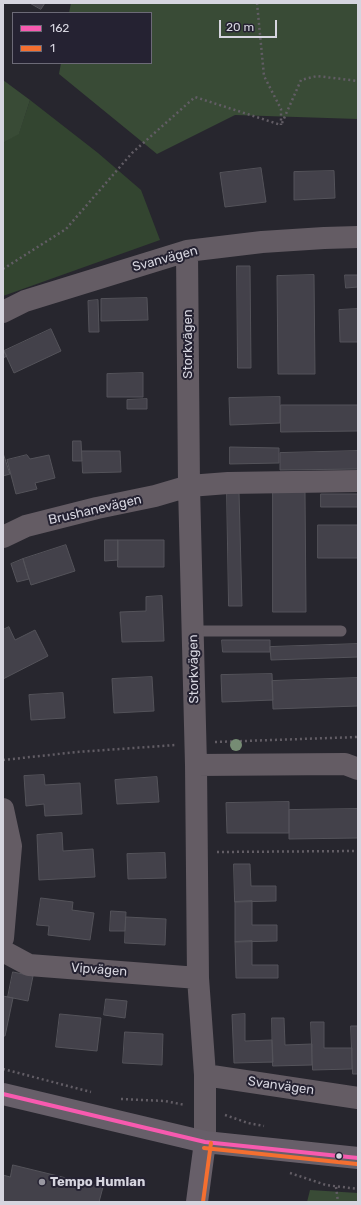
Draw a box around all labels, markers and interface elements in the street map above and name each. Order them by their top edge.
legend [12,12,152,64]
scale bar [221,12,279,38]
text: 20 m [226,20,254,34]
text: 162 [50,21,69,35]
text: 1 [50,41,55,55]
street label: Svanvägen [131,243,199,275]
street label: Storkvägen [180,309,196,379]
street label: Brushanevägen [47,492,143,528]
street label: Storkvägen [186,634,202,704]
street label: Vipvägen [70,960,128,980]
street label: Svanvägen [247,1074,315,1098]
unlabelled marker [334,1151,344,1161]
place label: Tempo Humlan [50,1174,145,1190]
marker: Tempo Humlan [37,1177,47,1187]

